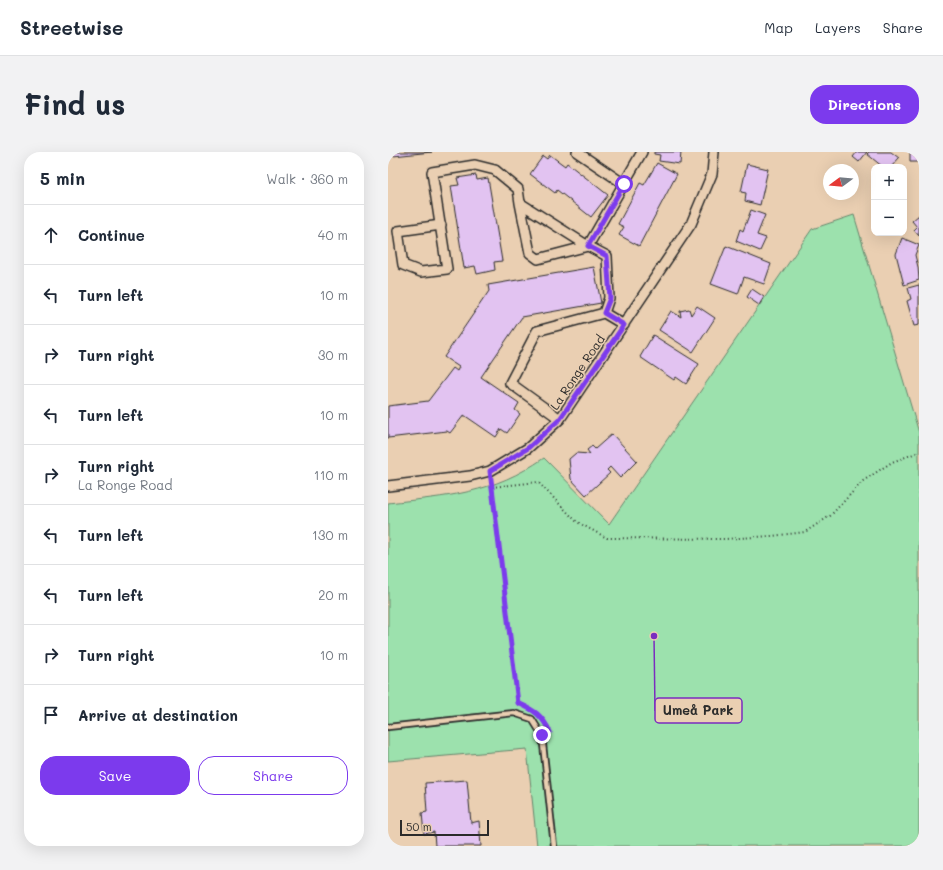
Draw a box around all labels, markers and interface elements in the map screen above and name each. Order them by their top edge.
text: Streetwise [20,15,123,40]
text: Map [764,18,793,37]
text: Layers [815,18,861,37]
text: Share [883,18,923,37]
button: Directions [810,85,919,124]
text: Find us [24,86,125,122]
north arrow [823,164,859,200]
map controls [871,164,907,236]
button: + [871,164,907,200]
text: 5 min [40,167,85,189]
text: Walk · 360 m [266,170,348,187]
route start [615,175,633,193]
button: − [871,200,907,236]
icon: ahead [40,224,62,246]
text: Continue [78,225,145,245]
text: 40 m [318,226,348,243]
icon: left [40,284,62,306]
text: Turn left [78,285,143,305]
text: 10 m [320,286,348,303]
street label: La Ronge Road [546,331,608,413]
icon: right [40,344,62,366]
text: Turn right [78,345,155,365]
text: 30 m [318,346,348,363]
icon: left [40,404,62,426]
text: Turn left [78,405,143,425]
text: 10 m [320,406,348,423]
text: Turn right [78,456,155,476]
icon: right [40,464,62,486]
text: 110 m [314,466,348,483]
text: La Ronge Road [78,476,172,493]
icon: left [40,524,62,546]
text: Turn left [78,525,143,545]
text: 130 m [312,526,348,543]
icon: left [40,584,62,606]
text: Turn left [78,585,143,605]
text: 20 m [318,586,348,603]
icon: right [40,644,62,666]
text: Turn right [78,645,155,665]
text: 10 m [320,646,348,663]
callout: Umeå Park [655,698,742,723]
text: Umeå Park [663,701,733,718]
icon: arrive [40,704,62,726]
text: Arrive at destination [78,705,238,725]
route end [533,726,551,744]
button: Save [40,756,190,795]
button: Share [198,756,348,795]
scale bar [400,818,489,837]
text: 50 m [406,819,432,834]

